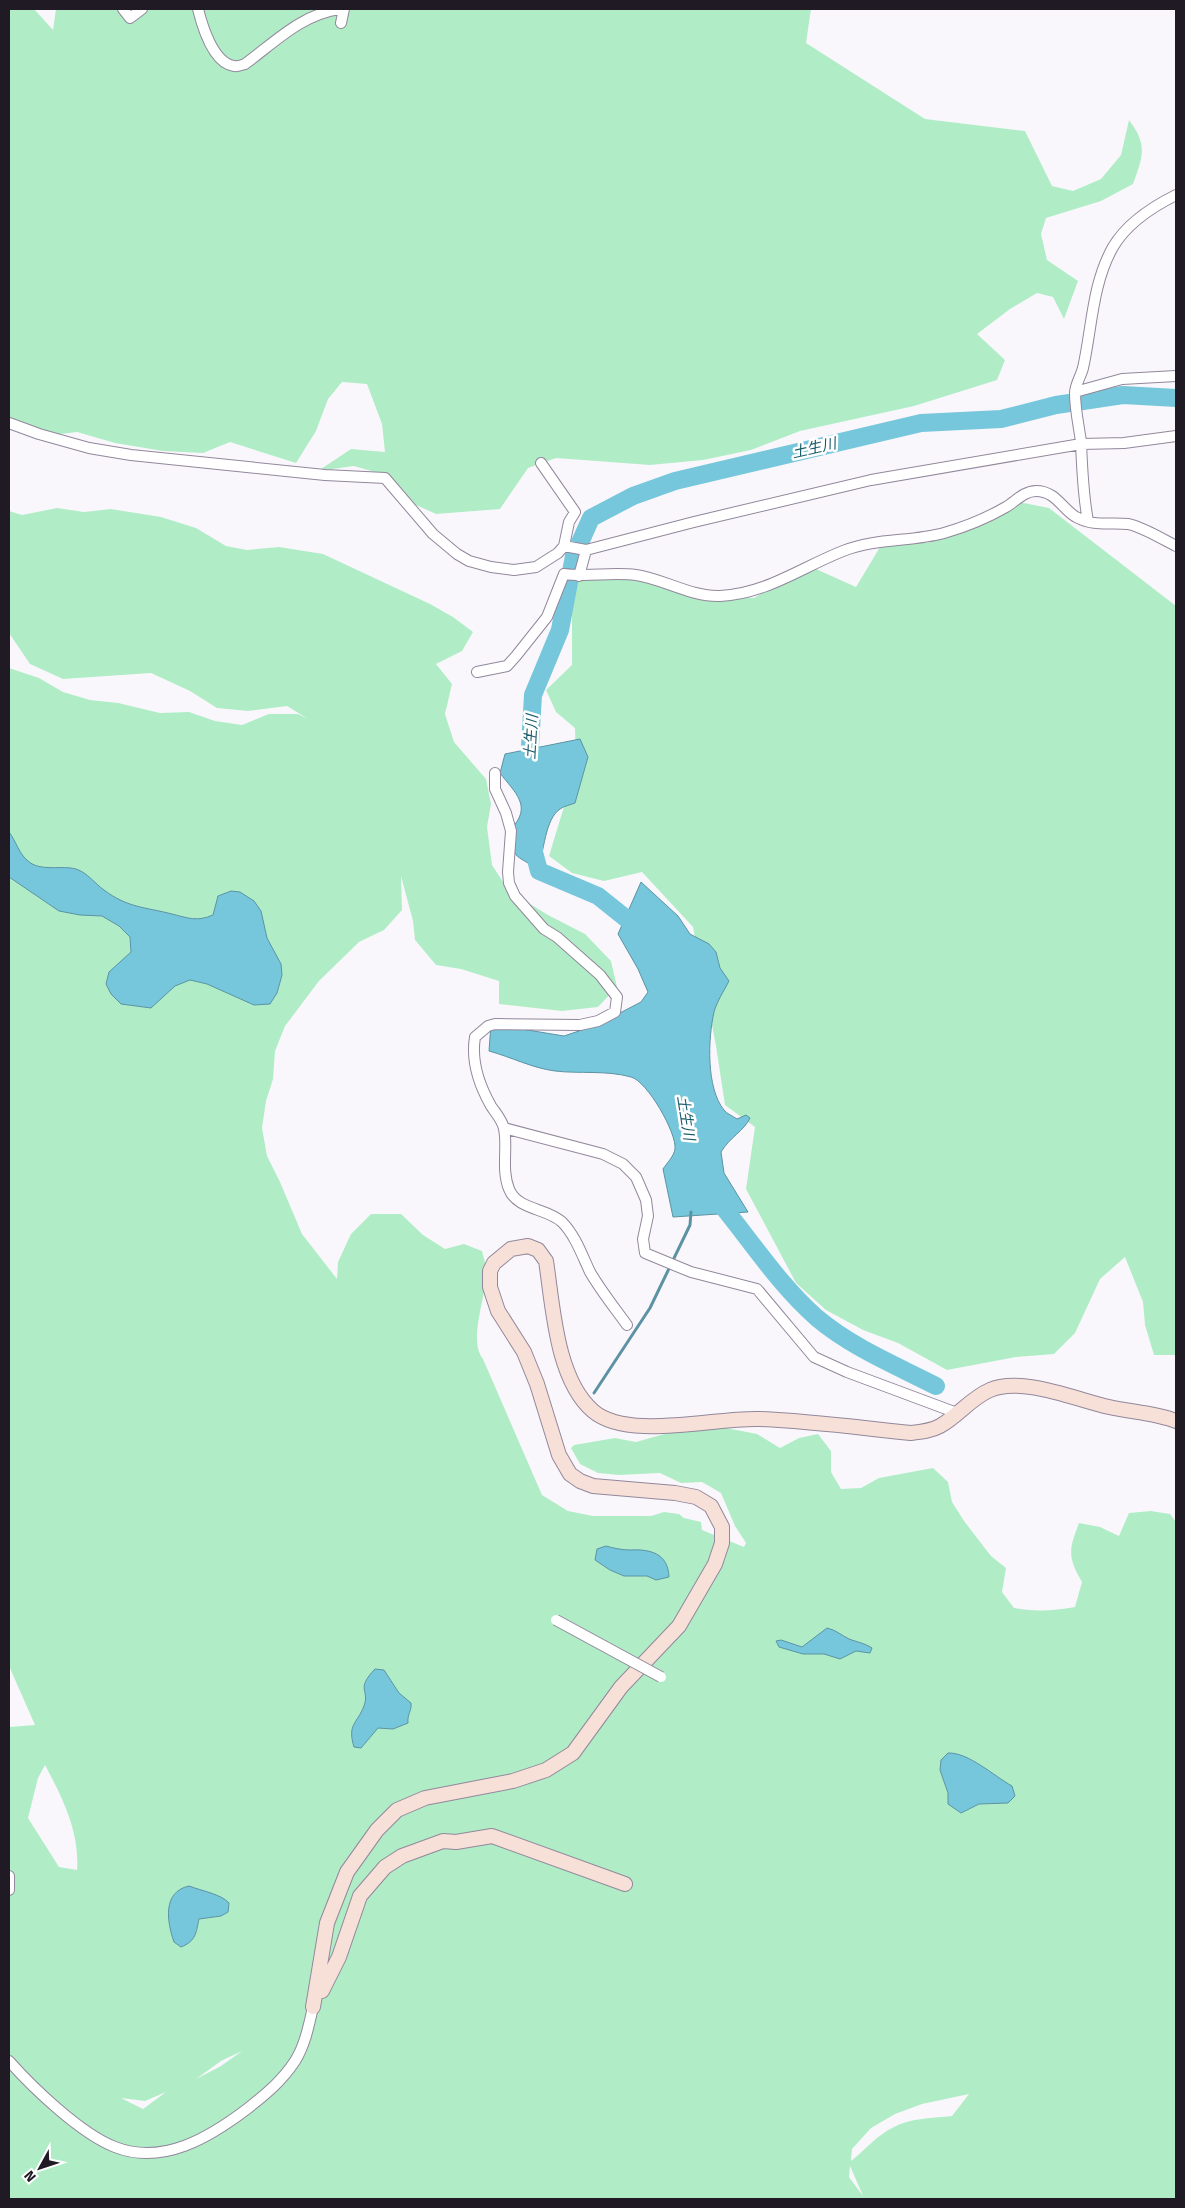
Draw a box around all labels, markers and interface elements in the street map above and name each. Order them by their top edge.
water label: 土生川 [790,434,840,462]
water label: 土生川 [521,712,541,760]
water label: 土生川 [674,1094,699,1144]
north arrow [15,2143,65,2193]
text: N [21,2167,40,2185]

